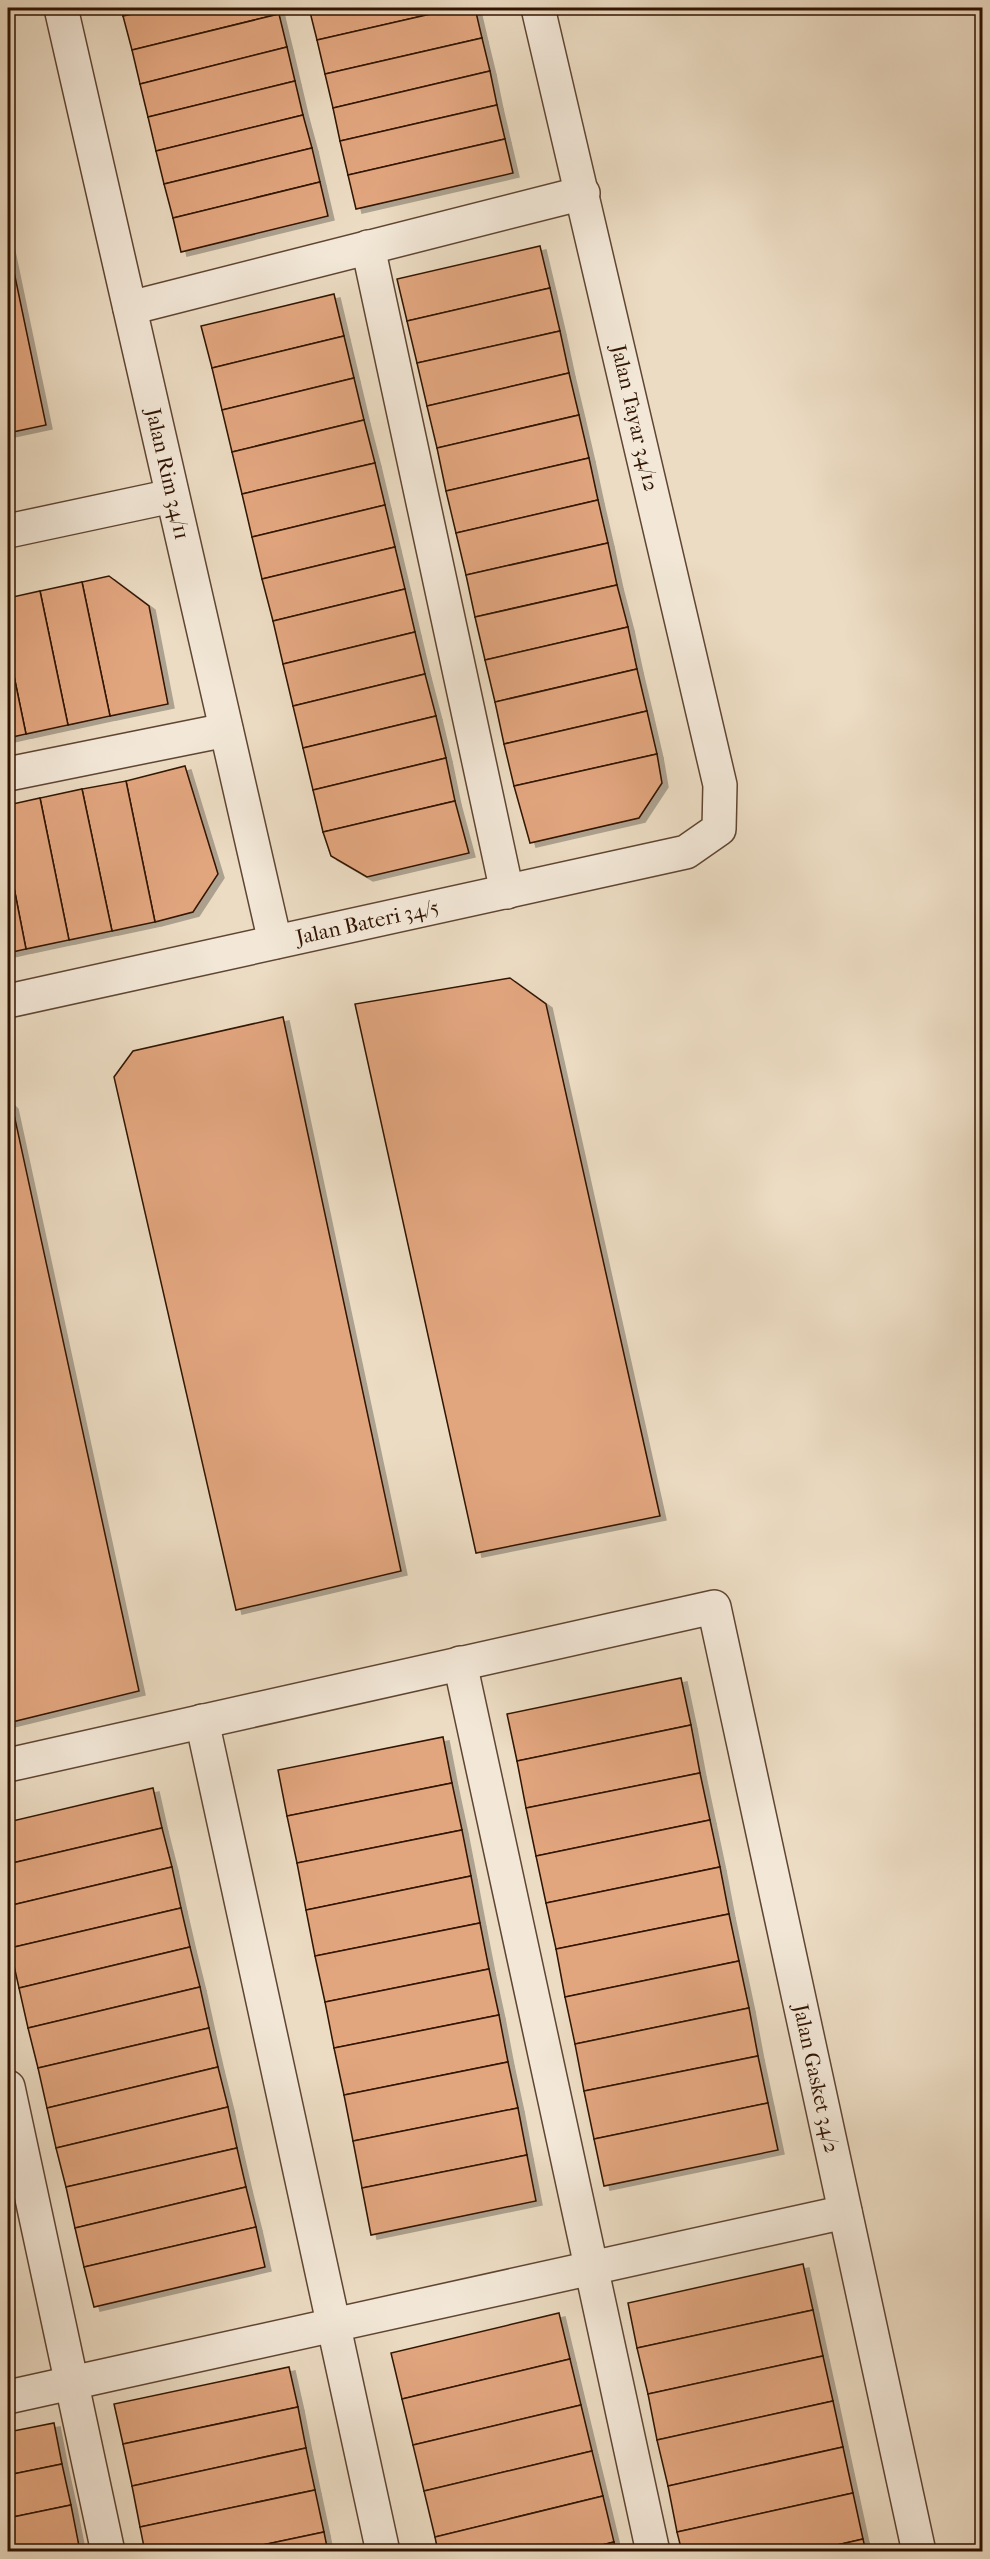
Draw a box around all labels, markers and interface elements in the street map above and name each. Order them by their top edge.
street label: Jalan Tayar 34/12 [606,340,664,494]
street label: Jalan Rim 34/11 [141,404,194,542]
street label: Jalan Bateri 34/5 [292,895,441,950]
street label: Jalan Gasket 34/2 [788,2000,844,2155]

